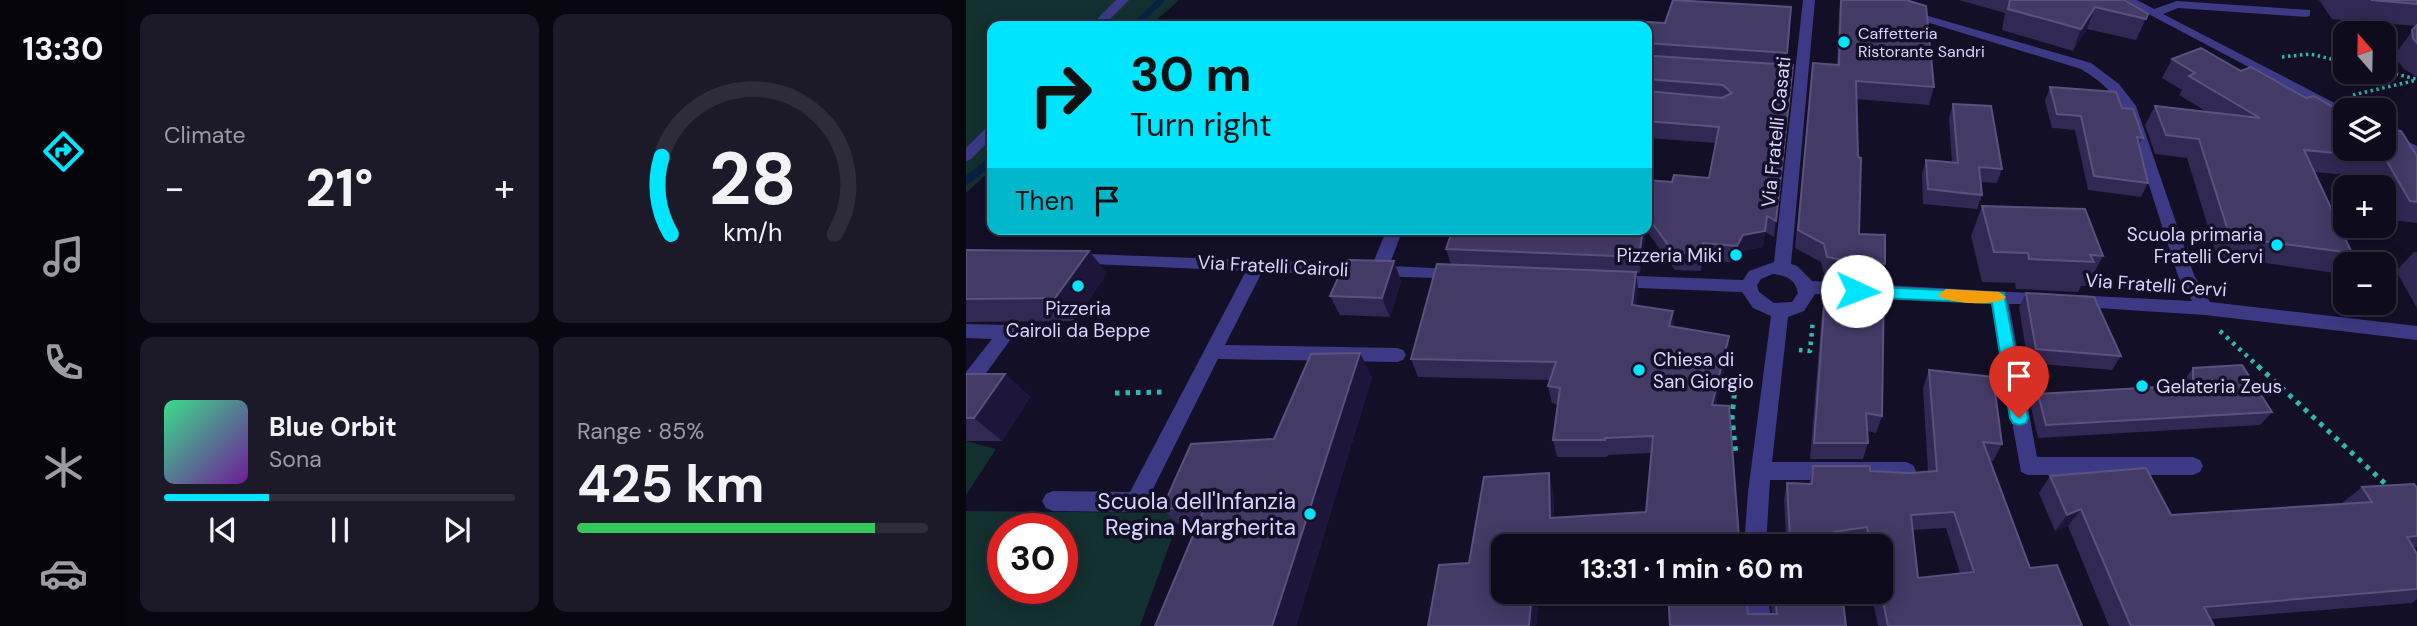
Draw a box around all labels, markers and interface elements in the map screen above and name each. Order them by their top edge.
north arrow [2333,21,2396,84]
map controls [2333,21,2396,315]
place label: Caffetteria Ristorante Sandri [1858,23,1985,62]
text: 13:30 [23,28,103,70]
marker: Caffetteria Ristorante Sandri [1836,34,1852,50]
text: 30 m [1130,42,1252,106]
icon: right [1015,49,1106,140]
street label: Via Fratelli Casati [1756,55,1796,209]
button: layers [2333,98,2396,161]
text: Turn right [1130,104,1272,146]
text: Climate [164,120,246,150]
icon: directions [39,127,88,176]
text: 28 [709,133,796,228]
text: 21° [306,154,373,222]
text: − [164,163,185,213]
text: + [494,163,515,213]
button: + [2333,175,2396,238]
icon: arrive [1088,182,1126,220]
text: Then [1015,184,1074,218]
text: km/h [723,216,782,249]
place label: Scuola primaria Fratelli Cervi [2127,222,2263,269]
icon: music [39,232,88,281]
marker: Scuola primaria Fratelli Cervi [2269,237,2285,253]
place label: Pizzeria Miki [1617,243,1722,268]
marker: Pizzeria Miki [1728,247,1744,263]
street label: Via Fratelli Cairoli [1197,250,1349,282]
button: − [2333,252,2396,315]
position arrow [1820,254,1894,328]
street label: Via Fratelli Cervi [2084,268,2228,302]
marker: Pizzeria Cairoli da Beppe [1070,278,1086,294]
place label: Pizzeria Cairoli da Beppe [1006,296,1150,343]
icon: phone [39,338,88,387]
pin [1989,346,2049,418]
place label: Chiesa di San Giorgio [1653,347,1754,394]
icon: arrive [2000,357,2038,395]
marker: Chiesa di San Giorgio [1631,362,1647,378]
place label: Gelateria Zeus [2156,374,2282,399]
marker: Gelateria Zeus [2134,378,2150,394]
text: Blue Orbit [269,410,397,444]
text: Range · 85% [577,416,704,446]
icon: climate [39,443,88,492]
text: Sona [269,444,322,474]
text: 425 km [577,450,764,518]
place label: Scuola dell'Infanzia Regina Margherita [1097,486,1296,542]
marker: Scuola dell'Infanzia Regina Margherita [1302,506,1318,522]
icon: previous [204,511,242,549]
icon: pause [321,511,359,549]
icon: next [438,511,476,549]
speed limit sign: 30 [987,513,1078,604]
icon: car [39,549,88,598]
text: 13:31 · 1 min · 60 m [1581,552,1803,586]

